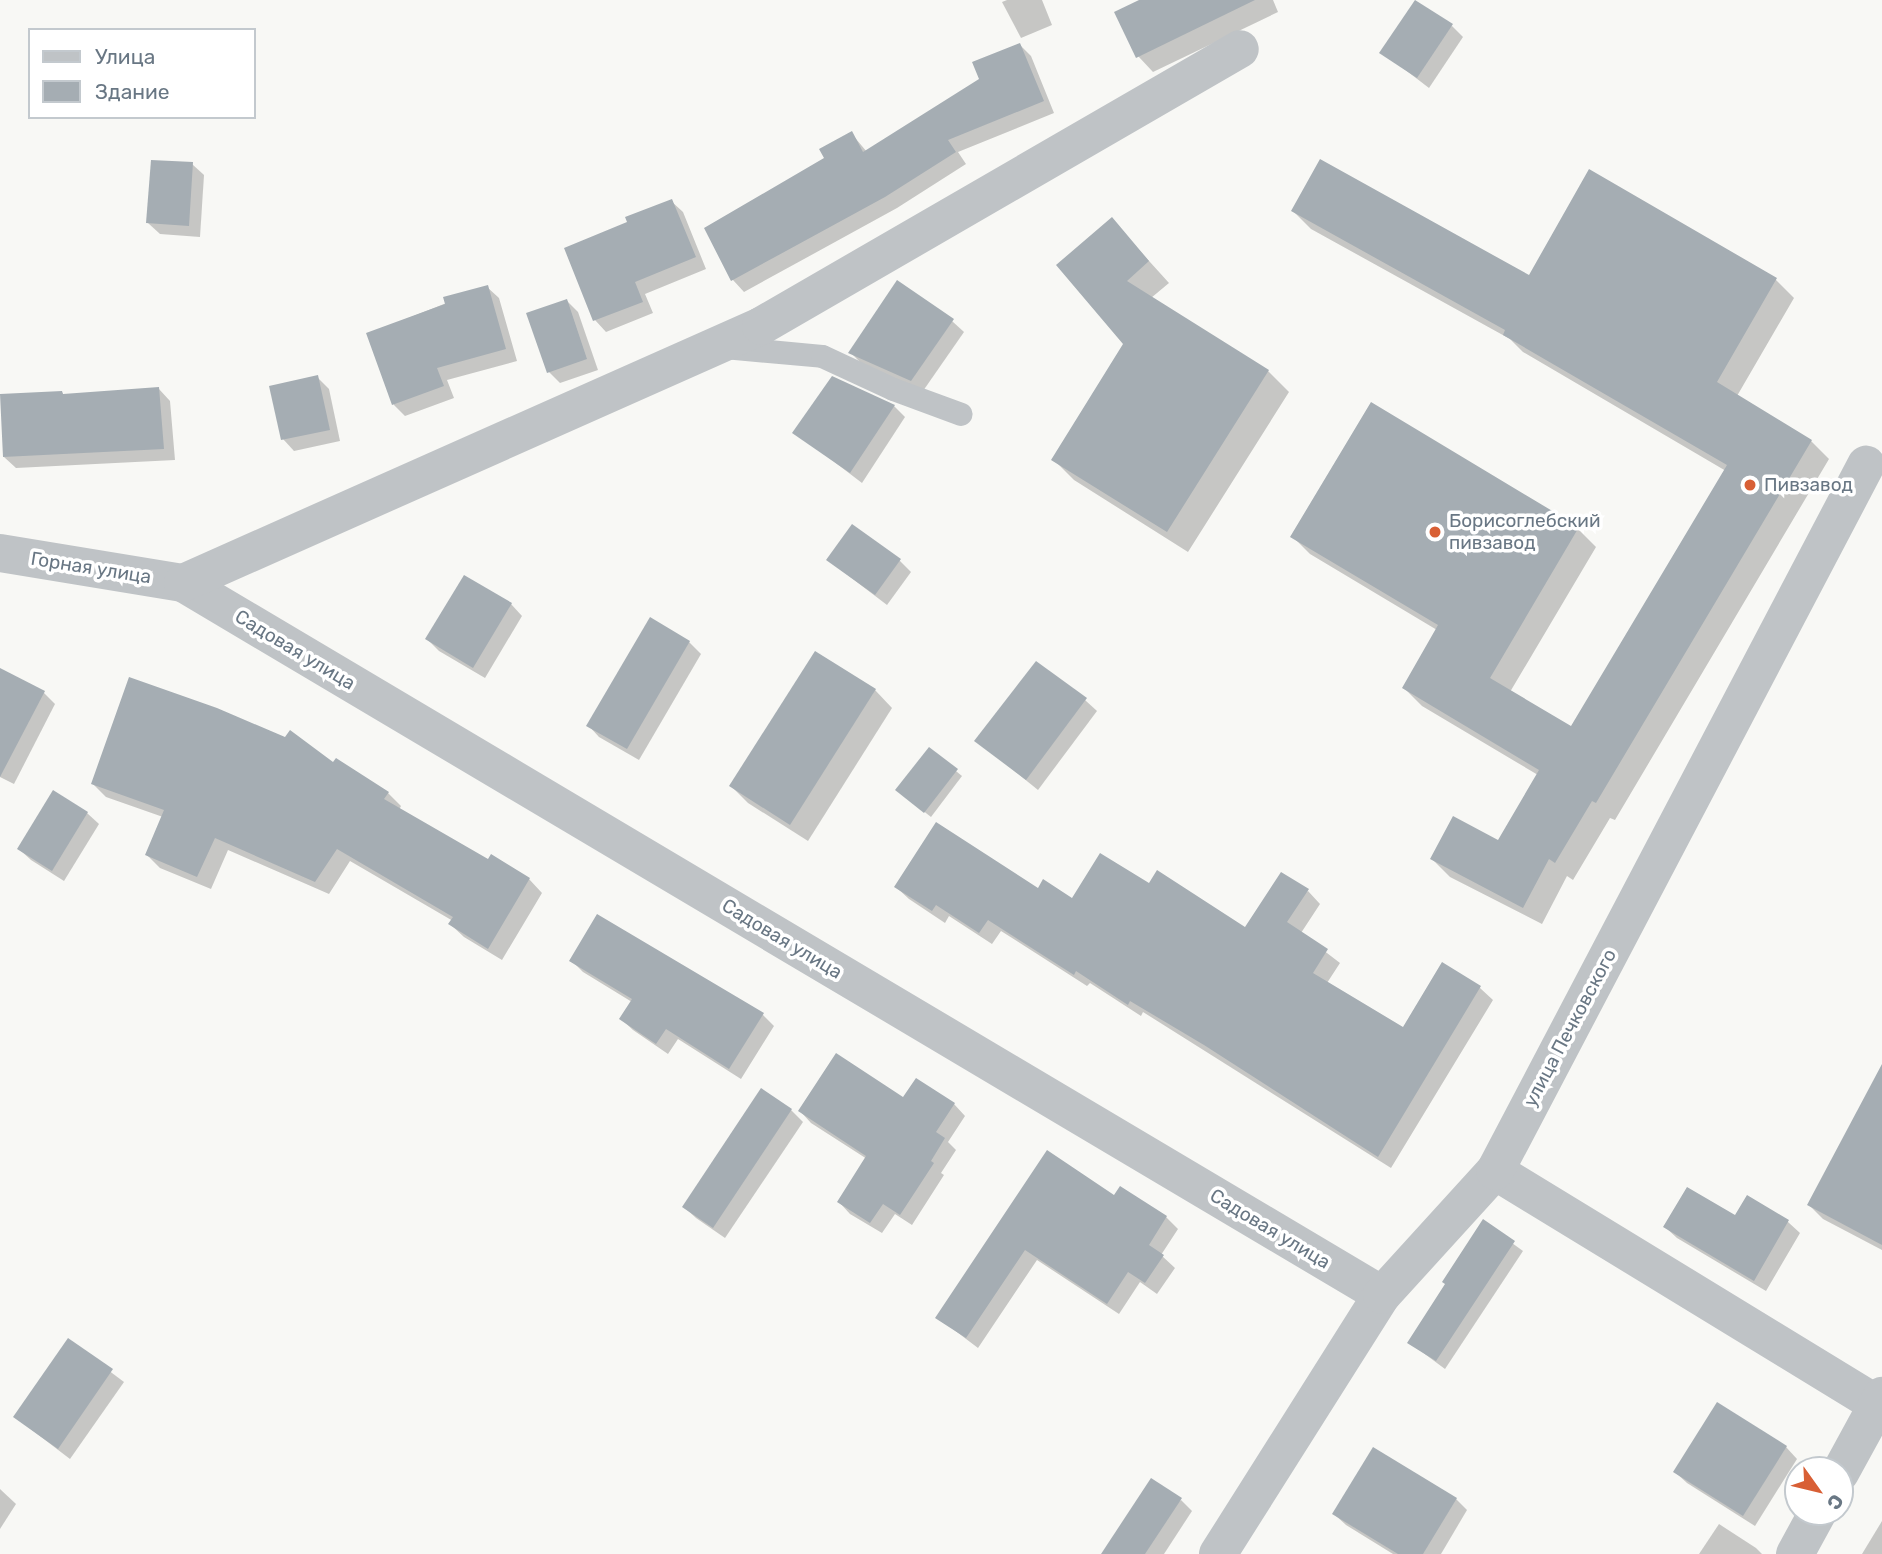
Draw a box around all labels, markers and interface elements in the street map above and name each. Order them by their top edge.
legend [28,28,256,119]
text: Улица [95,44,155,69]
text: Здание [95,79,170,104]
place label: Пивзавод [1764,474,1853,496]
marker: Пивзавод [1742,477,1758,493]
place label: Борисоглебский пивзавод [1449,510,1601,554]
marker: Борисоглебский пивзавод [1427,524,1443,540]
street label: Горная улица [29,547,153,589]
street label: Садовая улица [231,605,359,695]
street label: Садовая улица [718,894,846,984]
street label: улица Печковского [1519,945,1621,1111]
street label: Садовая улица [1206,1184,1334,1274]
north arrow [1784,1456,1854,1526]
text: С [1822,1490,1848,1514]

